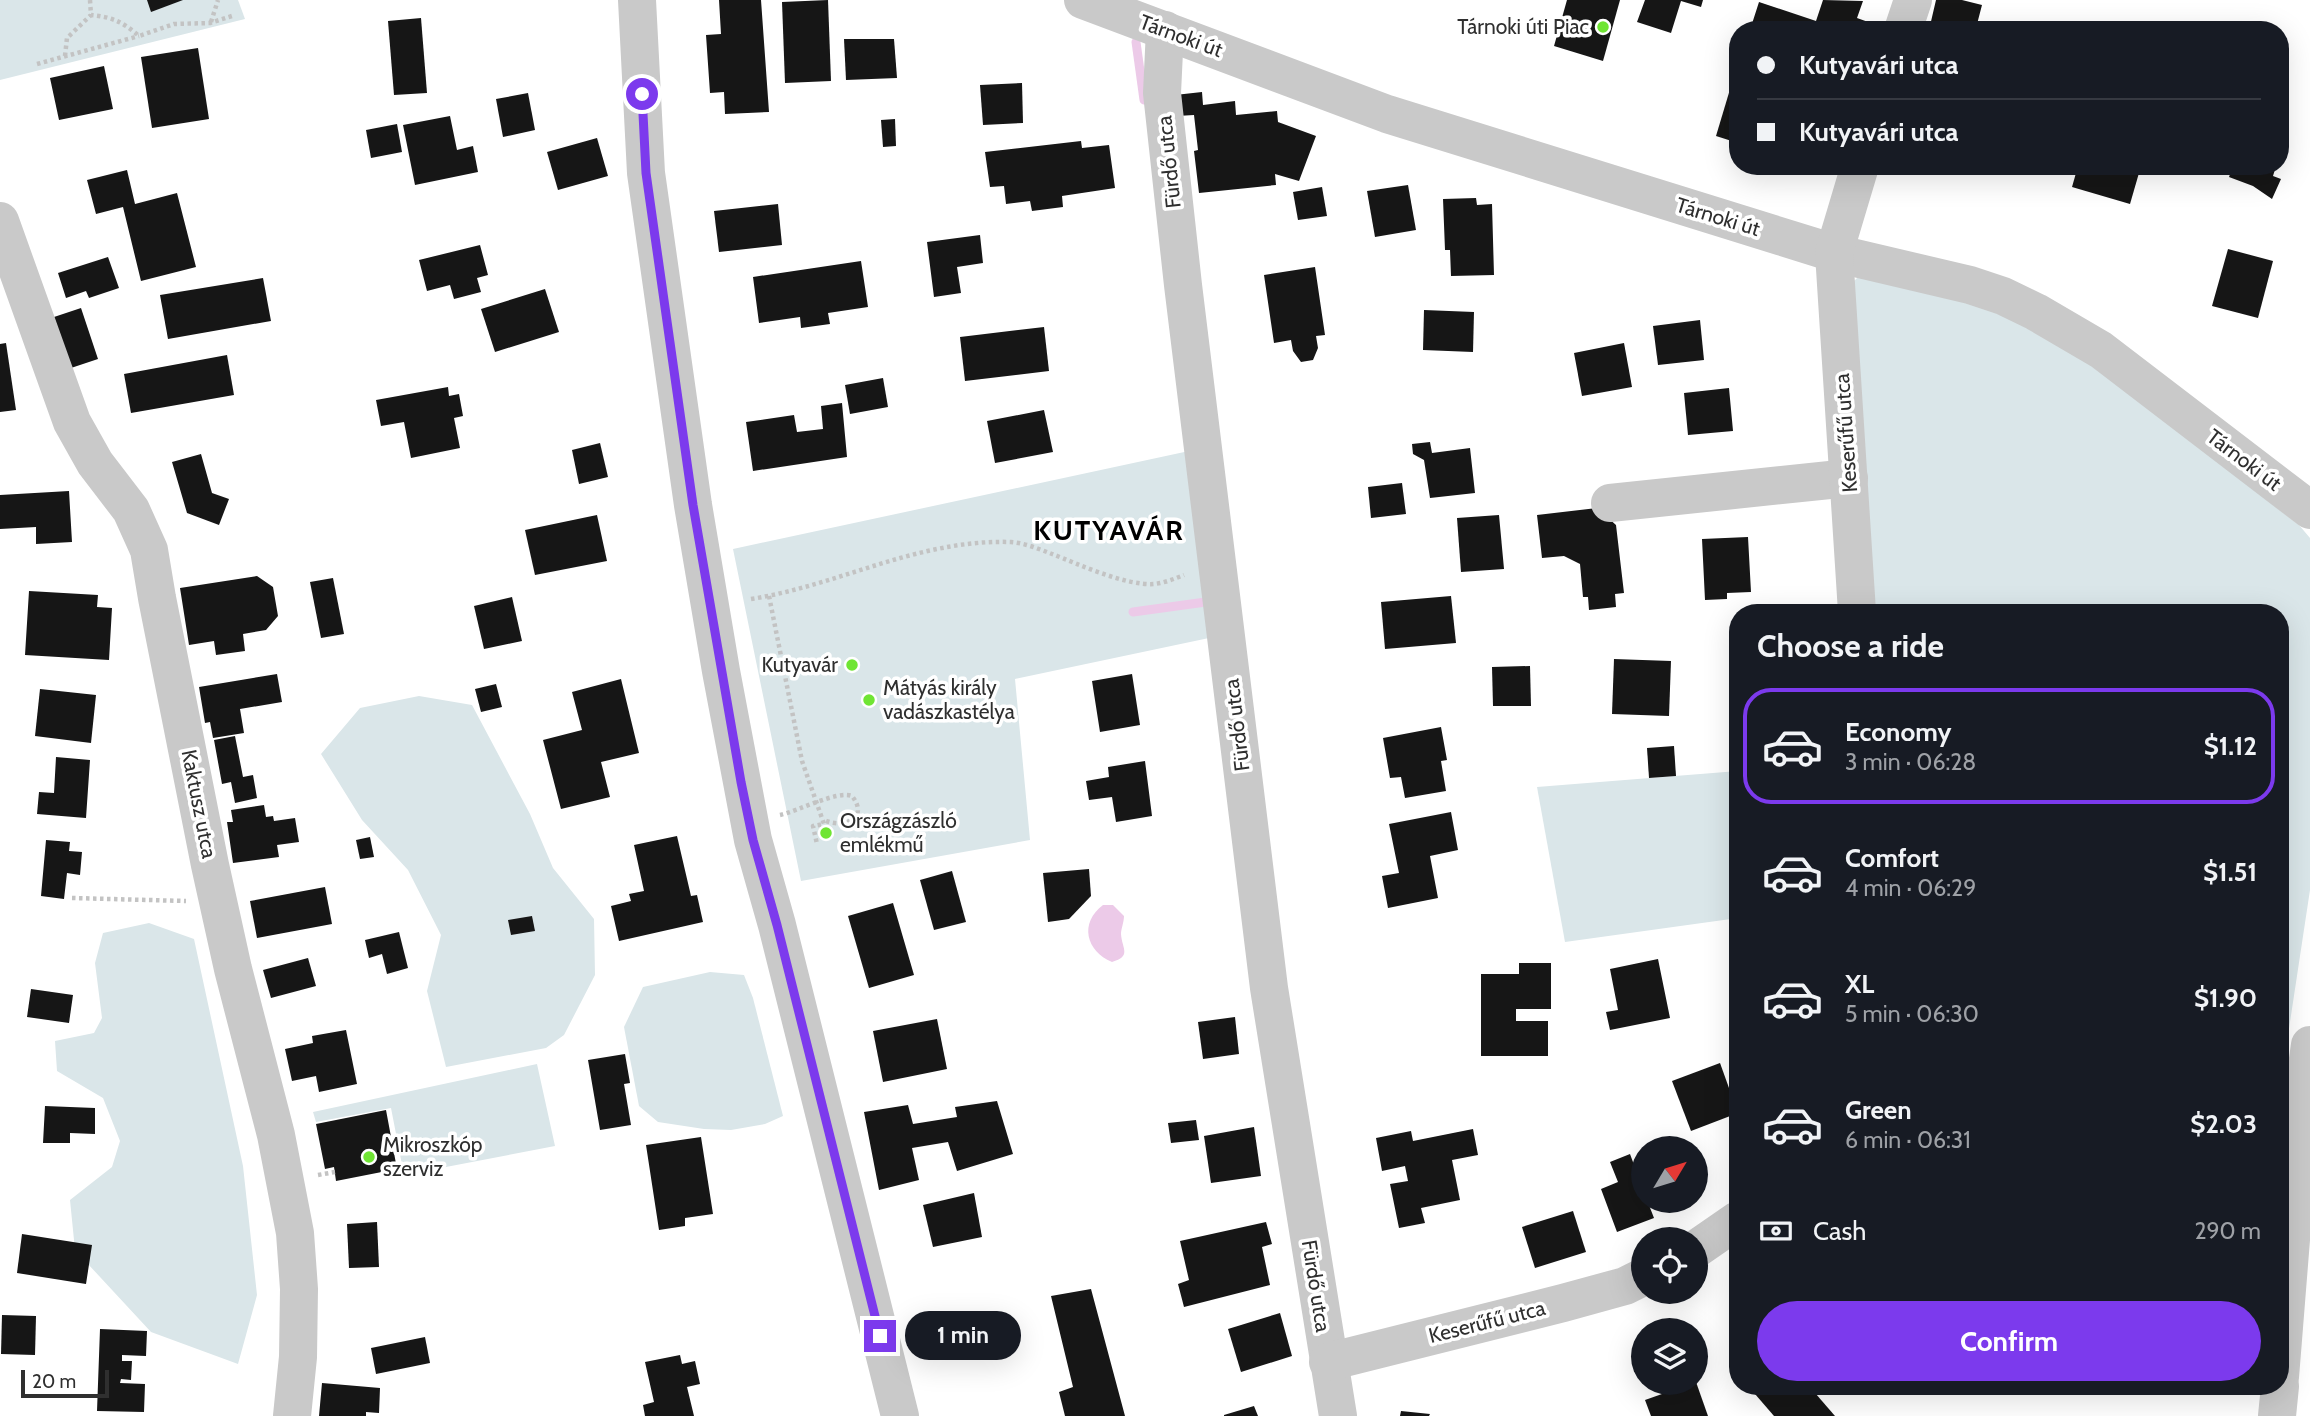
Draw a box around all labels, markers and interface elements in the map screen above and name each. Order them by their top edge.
street label: Tárnoki út [1136,9,1226,62]
place label: Tárnoki úti Piac [1457,14,1589,39]
marker: Tárnoki úti Piac [1595,19,1611,35]
text: Kutyavári utca [1799,49,1959,81]
route start [626,78,658,110]
street label: Fürdő utca [1151,114,1186,210]
text: Kutyavári utca [1799,116,1959,148]
street label: Tárnoki út [1673,192,1763,241]
street label: Keserűfű utca [1829,373,1862,493]
street label: Tárnoki út [2202,424,2286,496]
district label: KUTYAVÁR [1033,513,1185,547]
text: Choose a ride [1757,626,1944,665]
place label: Kutyavár [761,652,838,677]
marker: Kutyavár [844,657,860,673]
place label: Mátyás király vadászkastélya [883,675,1015,724]
street label: Fürdő utca [1218,677,1255,773]
marker: Mátyás király vadászkastélya [861,692,877,708]
icon: car [1761,715,1824,778]
text: Economy [1845,716,1951,748]
text: $1.12 [2204,730,2257,762]
street label: Kaktusz utca [177,747,222,860]
text: 3 min · 06:28 [1845,748,1976,776]
place label: Országzászló emlékmű [840,808,957,857]
marker: Országzászló emlékmű [818,825,834,841]
icon: car [1761,841,1824,904]
text: Comfort [1845,842,1939,874]
text: $1.51 [2203,856,2257,888]
text: 4 min · 06:29 [1845,874,1976,902]
icon: car [1761,967,1824,1030]
text: XL [1845,968,1874,1000]
text: $1.90 [2194,982,2257,1014]
text: 5 min · 06:30 [1845,1000,1979,1028]
icon: car [1761,1093,1824,1156]
text: Green [1845,1094,1912,1126]
text: $2.03 [2190,1108,2257,1140]
text: 6 min · 06:31 [1845,1126,1971,1154]
place label: Mikroszkóp szerviz [383,1132,482,1181]
north arrow [1631,1136,1708,1213]
map controls [1631,1136,1708,1395]
marker: Mikroszkóp szerviz [361,1149,377,1165]
icon: cash [1757,1212,1795,1250]
text: Cash [1813,1215,1866,1247]
text: 290 m [2194,1217,2261,1245]
button: locate [1631,1227,1708,1304]
street label: Fürdő utca [1297,1238,1336,1334]
street label: Keserűfű utca [1426,1295,1548,1348]
button: Confirm [1757,1301,2261,1381]
callout: 1 min [904,1312,1020,1360]
button: layers [1631,1318,1708,1395]
route end [864,1320,896,1352]
text: 1 min [937,1321,989,1349]
scale bar [21,1367,108,1399]
text: 20 m [32,1370,76,1393]

